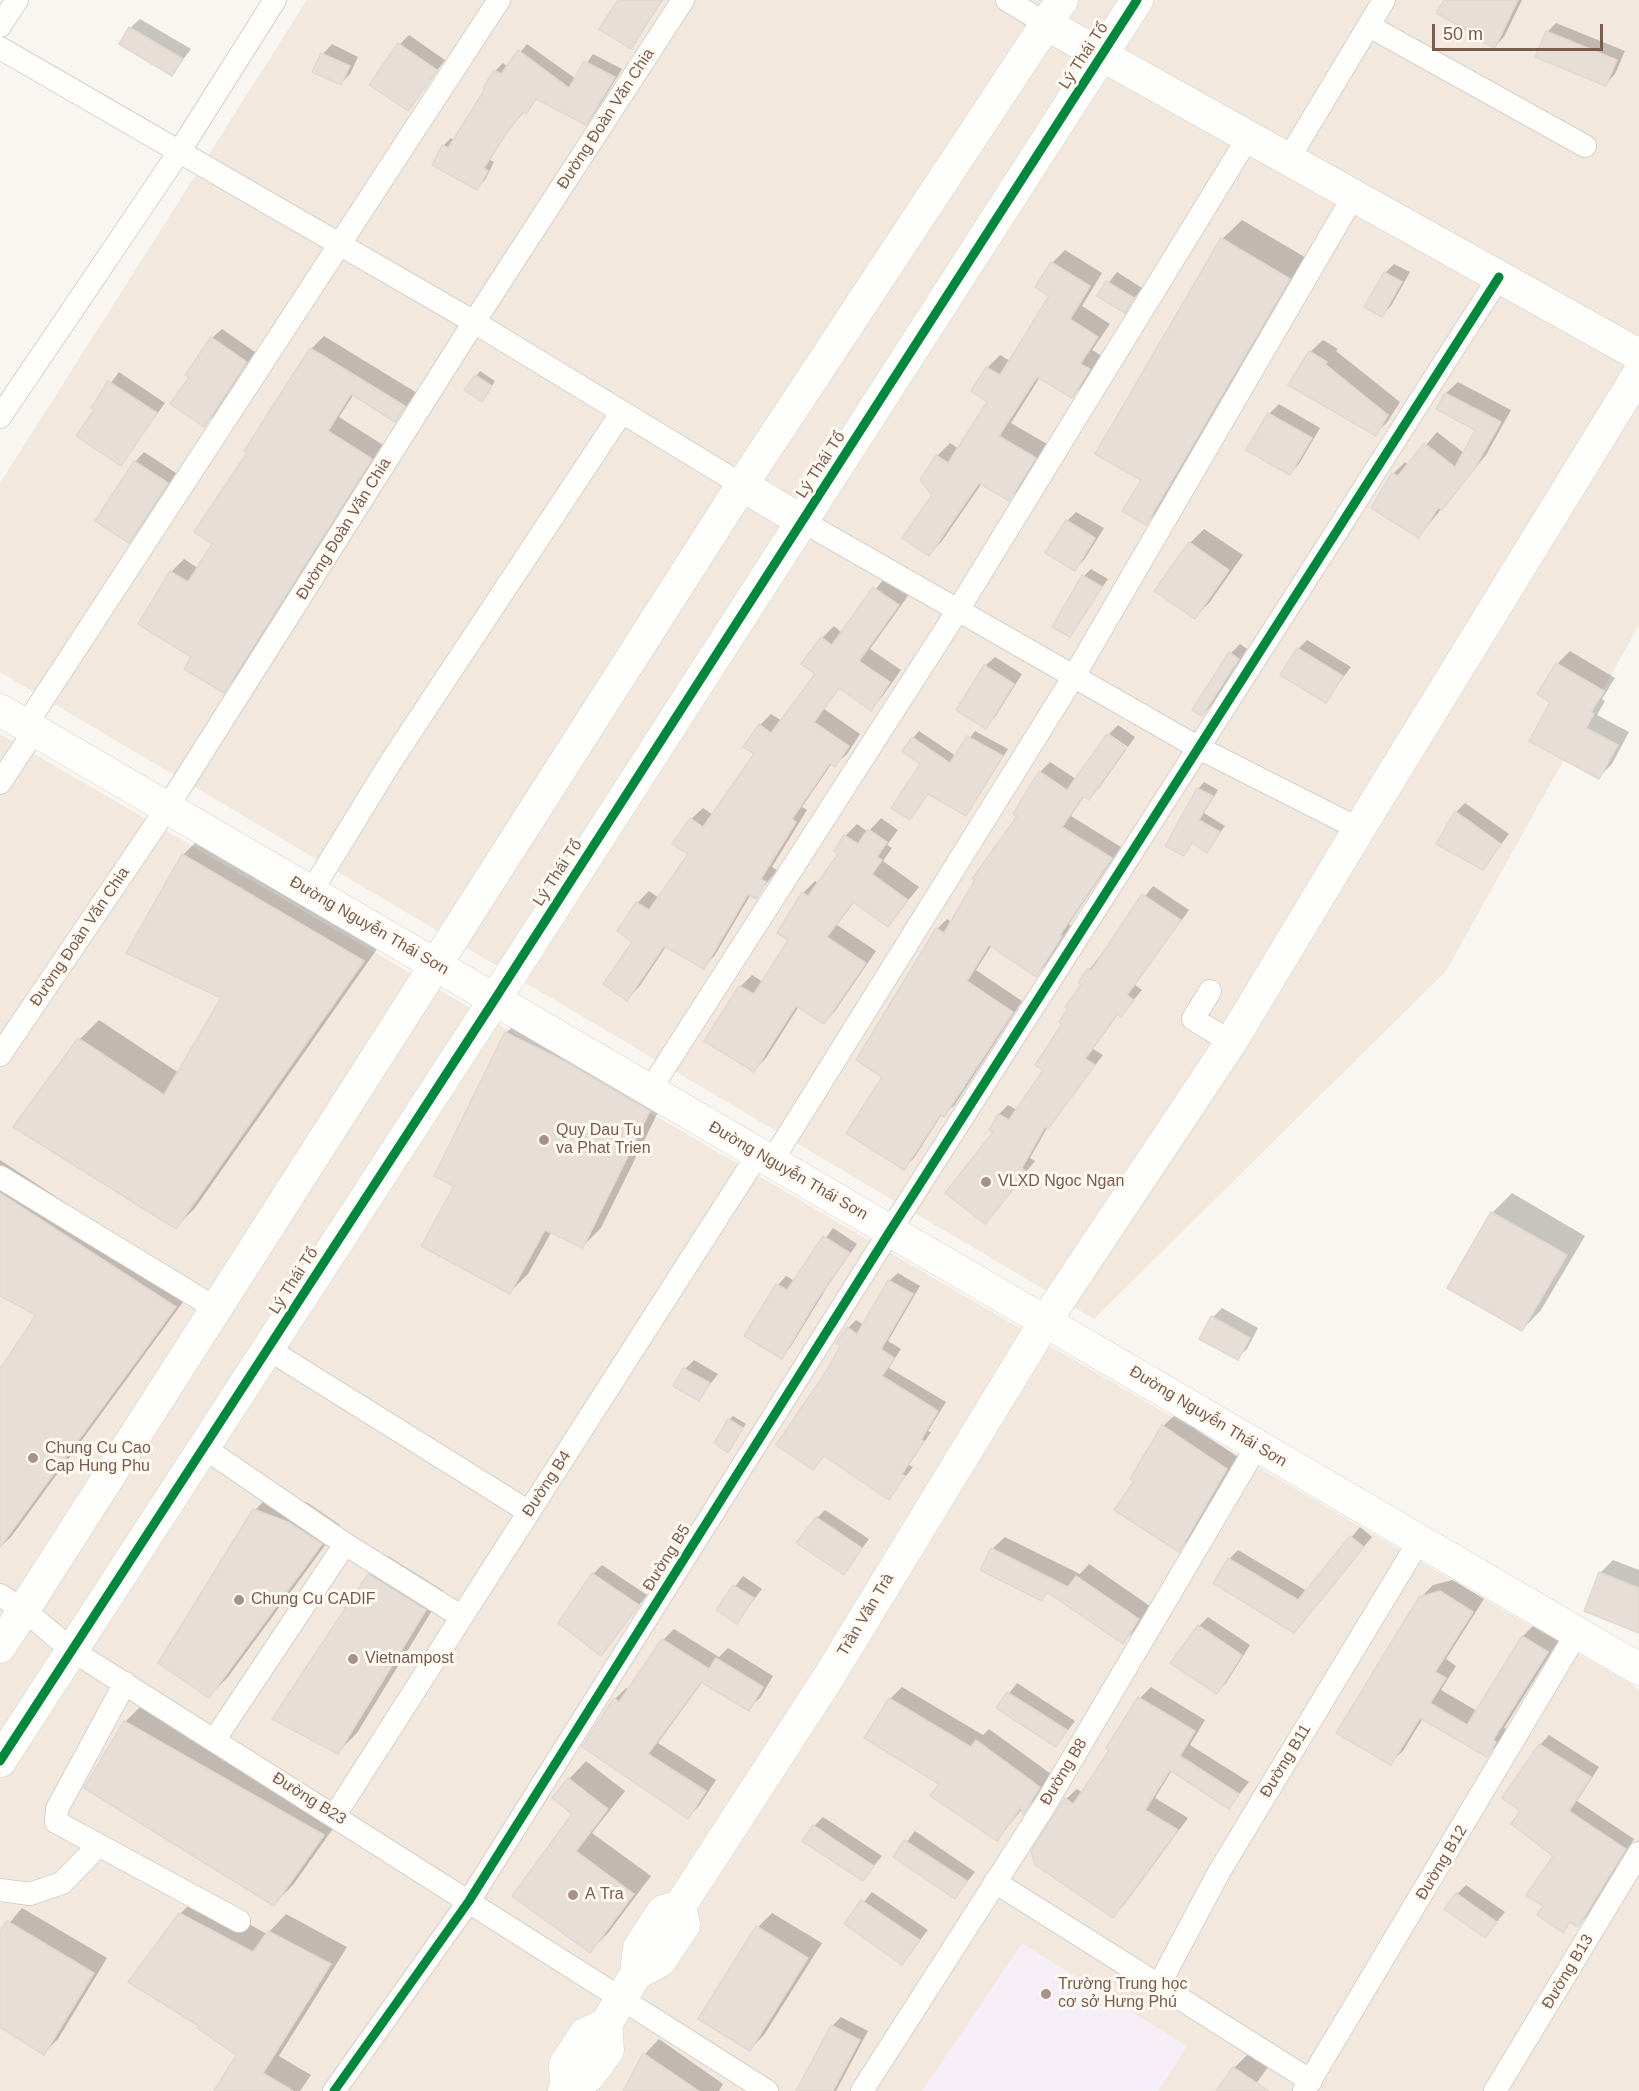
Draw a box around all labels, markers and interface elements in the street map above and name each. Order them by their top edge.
scale bar [1435,12,1606,50]
street label: Lý Thái Tổ [1055,19,1113,93]
text: 50 m [1443,24,1483,44]
street label: Đường Đoàn Văn Chia [553,45,659,193]
street label: Lý Thái Tổ [792,428,850,502]
street label: Đường Đoàn Văn Chia [293,455,395,603]
street label: Lý Thái Tổ [529,836,587,910]
street label: Đường Đoàn Văn Chia [26,864,134,1010]
street label: Đường Nguyễn Thái Sơn [286,873,452,979]
street label: Đường Nguyễn Thái Sơn [705,1118,871,1224]
place label: Quy Dau Tu va Phat Trien [556,1121,651,1159]
marker: Quy Dau Tu va Phat Trien [537,1133,551,1147]
place label: VLXD Ngoc Ngan [998,1172,1124,1192]
marker: VLXD Ngoc Ngan [979,1175,993,1189]
street label: Lý Thái Tổ [265,1244,323,1318]
street label: Đường Nguyễn Thái Sơn [1126,1362,1290,1472]
place label: Chung Cu Cao Cap Hung Phu [45,1439,151,1477]
street label: Đường B4 [519,1448,575,1520]
marker: Chung Cu Cao Cap Hung Phu [26,1451,40,1465]
street label: Đường B5 [639,1521,695,1595]
street label: Trần Văn Trà [834,1570,898,1660]
place label: Chung Cu CADIF [251,1590,375,1610]
marker: Chung Cu CADIF [232,1593,246,1607]
place label: Vietnampost [365,1649,454,1669]
marker: Vietnampost [346,1652,360,1666]
street label: Đường B11 [1257,1721,1315,1801]
street label: Đường B8 [1037,1735,1091,1809]
street label: Đường B23 [269,1769,349,1829]
street label: Đường B12 [1412,1822,1472,1904]
place label: A Tra [585,1885,624,1905]
marker: A Tra [566,1888,580,1902]
street label: Đường B13 [1538,1931,1598,2013]
place label: Trường Trung học cơ sở Hưng Phú [1058,1975,1187,2013]
marker: Trường Trung học cơ sở Hưng Phú [1039,1987,1053,2001]

